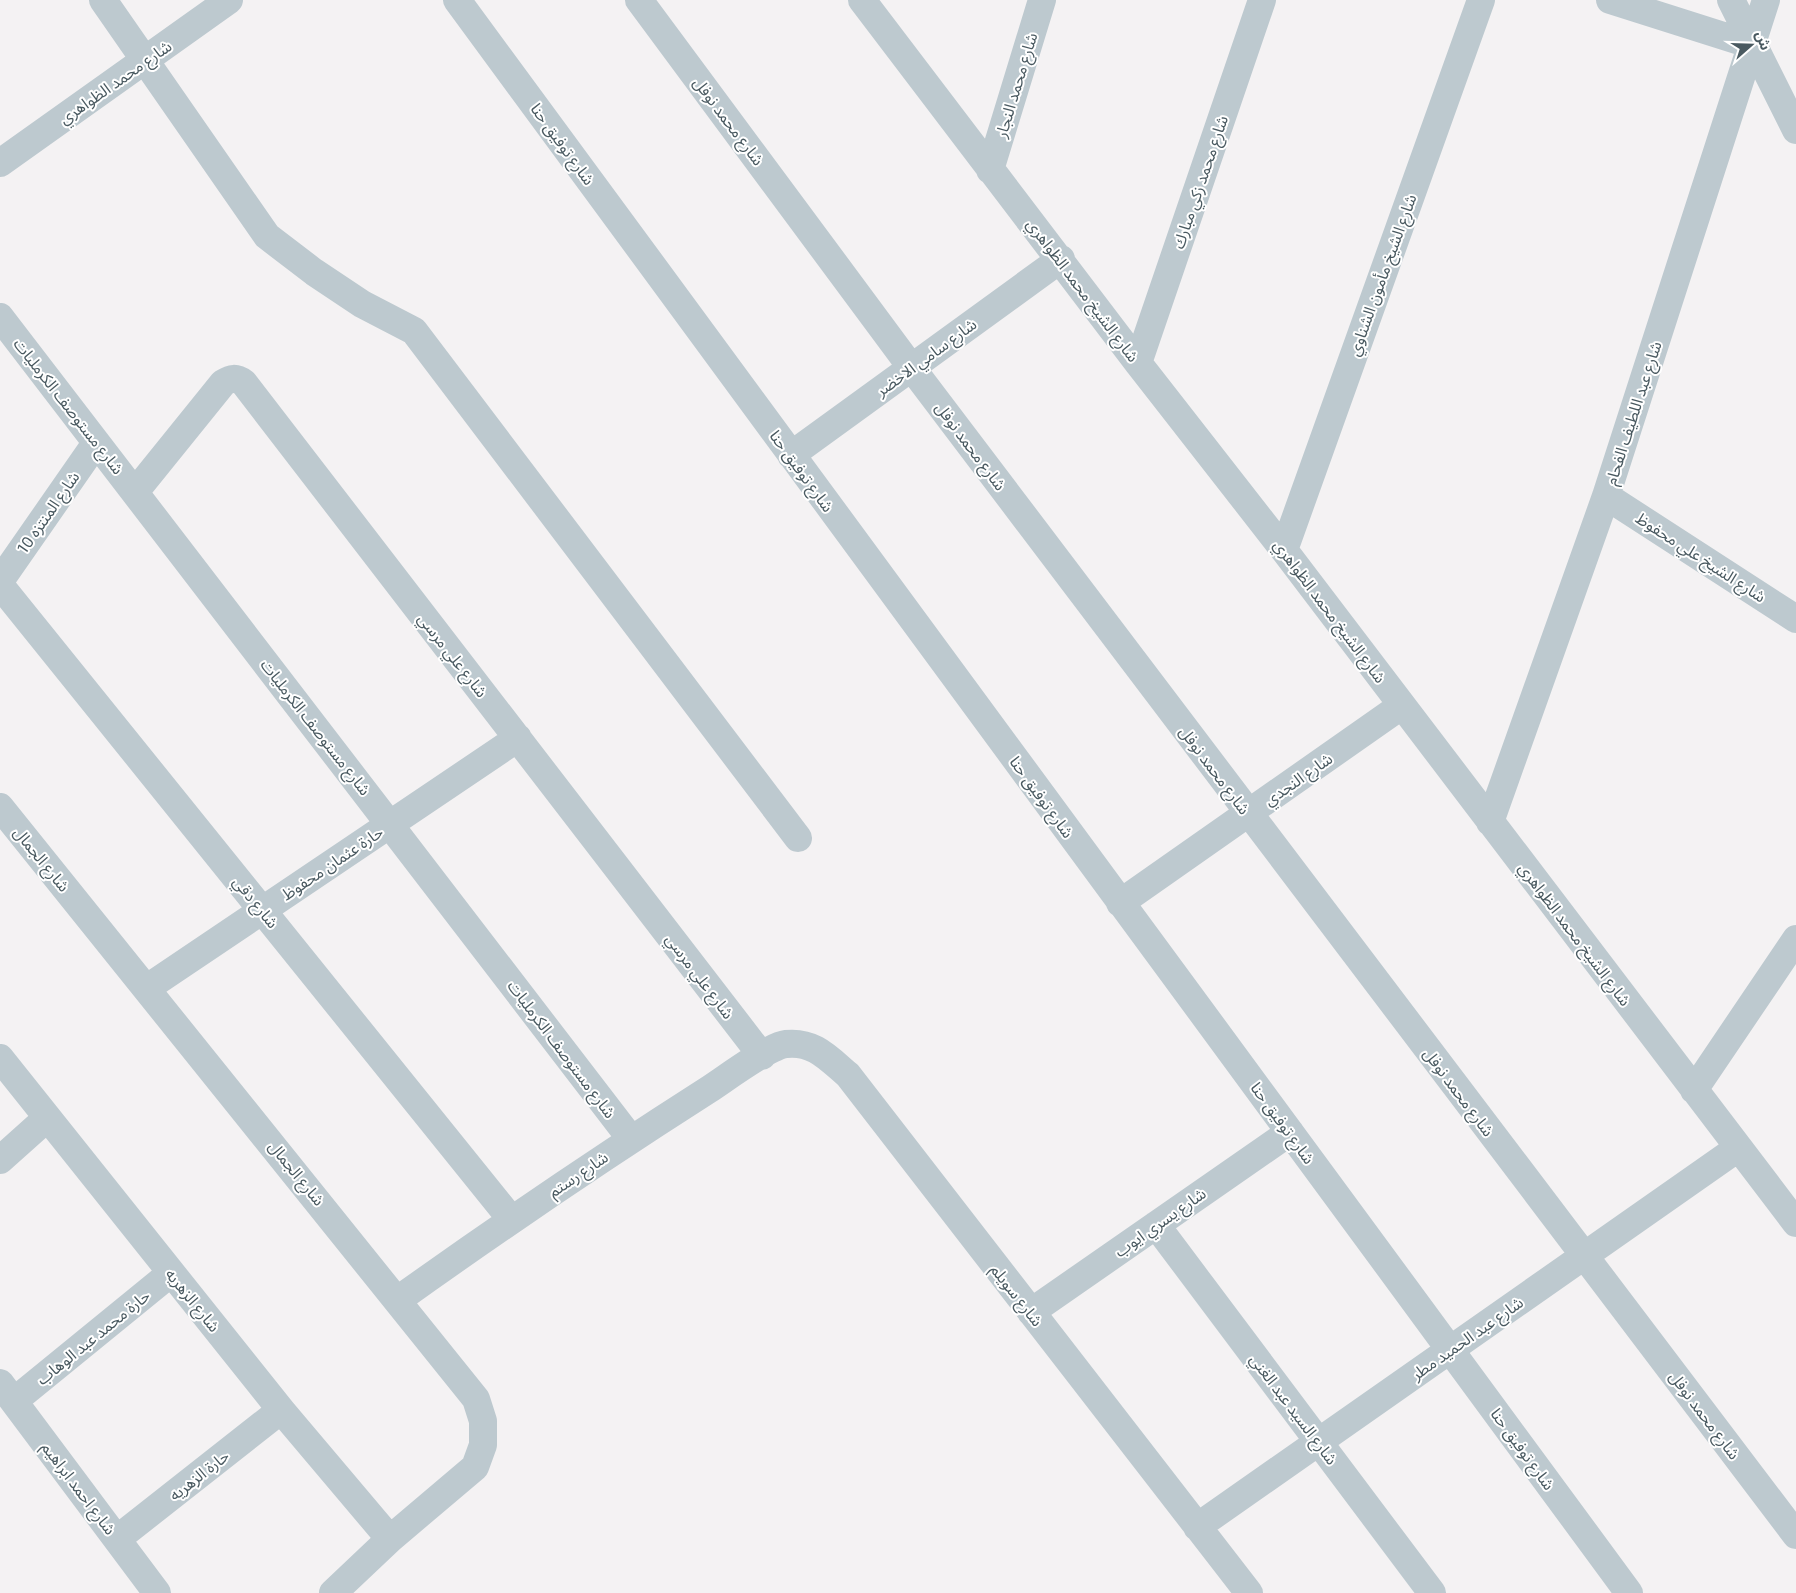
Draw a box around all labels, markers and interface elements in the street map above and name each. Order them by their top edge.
north arrow [1726,20,1776,70]
text: ش [1752,28,1775,52]
street label: شارع محمد النجار [990,30,1044,142]
street label: شارع محمد الظواهري [55,36,177,131]
street label: شارع محمد نوفل [687,73,769,171]
street label: شارع توفيق حنا [524,99,599,191]
street label: شارع محمد زكي مبارك [1168,113,1235,252]
street label: شارع الشيخ مأمون الشناوي [1343,191,1423,360]
street label: شارع الشيخ محمد الظواهري [1020,214,1144,368]
street label: شارع سامي الاخضر [871,314,982,403]
street label: شارع مستوصف الكرمليات [7,334,128,480]
street label: شارع عبد اللطيف الفحام [1600,339,1669,488]
street label: شارع محمد نوفل [929,398,1011,496]
street label: شارع توفيق حنا [763,426,838,518]
street label: شارع المنتزه 10 [13,467,86,558]
street label: شارع الشيخ علي محفوظ [1631,507,1770,609]
street label: شارع الشيخ محمد الظواهري [1267,535,1391,689]
street label: شارع علي مرسي [412,609,492,703]
street label: شارع مستوصف الكرمليات [254,655,375,801]
street label: شارع محمد نوفل [1173,722,1255,820]
street label: شارع النجدي [1260,748,1338,812]
street label: شارع توفيق حنا [1003,752,1078,844]
street label: شارع الجمال [7,822,74,897]
street label: حارة عثمان محفوظ [277,822,387,904]
street label: شارع الشيخ محمد الظواهري [1512,858,1636,1012]
street label: شارع دقي [227,872,283,934]
street label: شارع علي مرسي [659,929,739,1024]
street label: شارع مستوصف الكرمليات [501,976,620,1124]
street label: شارع محمد نوفل [1417,1044,1499,1142]
street label: شارع توفيق حنا [1244,1078,1319,1170]
street label: شارع الجمال [262,1136,329,1211]
street label: شارع رستم [544,1147,613,1204]
street label: شارع يسري ايوب [1110,1183,1211,1263]
street label: شارع سويلم [984,1260,1047,1332]
street label: شارع الزهريه [159,1264,225,1338]
street label: حارة محمد عبد الوهاب [32,1285,154,1389]
street label: شارع عبد الحميد مطر [1406,1292,1528,1387]
street label: شارع السيد عبد الغني [1243,1350,1342,1470]
street label: شارع محمد نوفل [1663,1367,1745,1465]
street label: شارع توفيق حنا [1484,1404,1559,1496]
street label: شارع احمد ابراهيم [35,1438,120,1540]
street label: حارة الزهريه [165,1445,233,1505]

